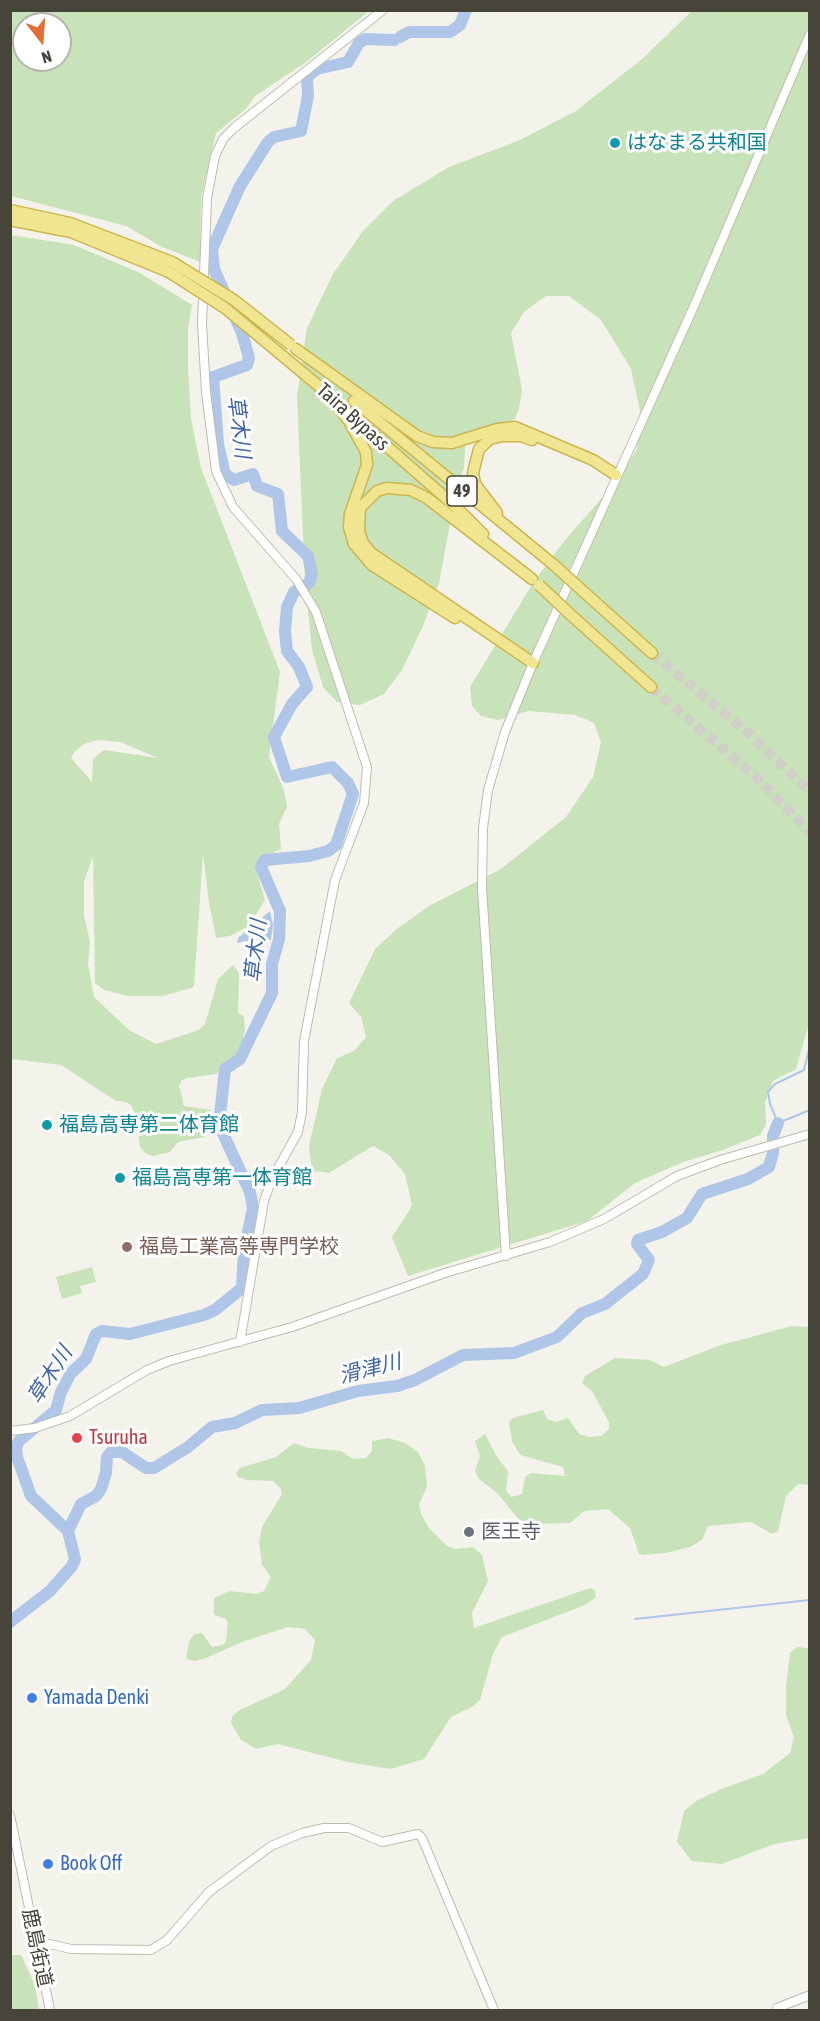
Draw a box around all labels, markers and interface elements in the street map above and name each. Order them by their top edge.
north arrow [12,12,72,72]
text: N [40,47,54,67]
place label: はなまる共和国 [627,131,767,155]
marker: はなまる共和国 [608,136,622,150]
street label: Taira Bypass [312,378,394,456]
water label: 草木川 [223,394,255,460]
road number: 49 [447,476,477,506]
water label: 草木川 [240,918,272,984]
place label: 福島高専第二体育館 [59,1113,239,1137]
marker: 福島高専第二体育館 [40,1118,54,1132]
place label: 福島高専第一体育館 [132,1166,312,1190]
marker: 福島高専第一体育館 [113,1171,127,1185]
place label: 福島工業高等専門学校 [139,1235,339,1259]
marker: 福島工業高等専門学校 [120,1240,134,1254]
water label: 草木川 [22,1342,78,1408]
water label: 滑津川 [336,1349,404,1389]
place label: Tsuruha [89,1426,148,1450]
marker: Tsuruha [70,1431,84,1445]
place label: 医王寺 [481,1520,541,1544]
marker: 医王寺 [462,1525,476,1539]
place label: Yamada Denki [44,1686,149,1710]
marker: Yamada Denki [25,1691,39,1705]
place label: Book Off [60,1852,122,1876]
marker: Book Off [41,1857,55,1871]
street label: 鹿島街道 [17,1906,57,1990]

